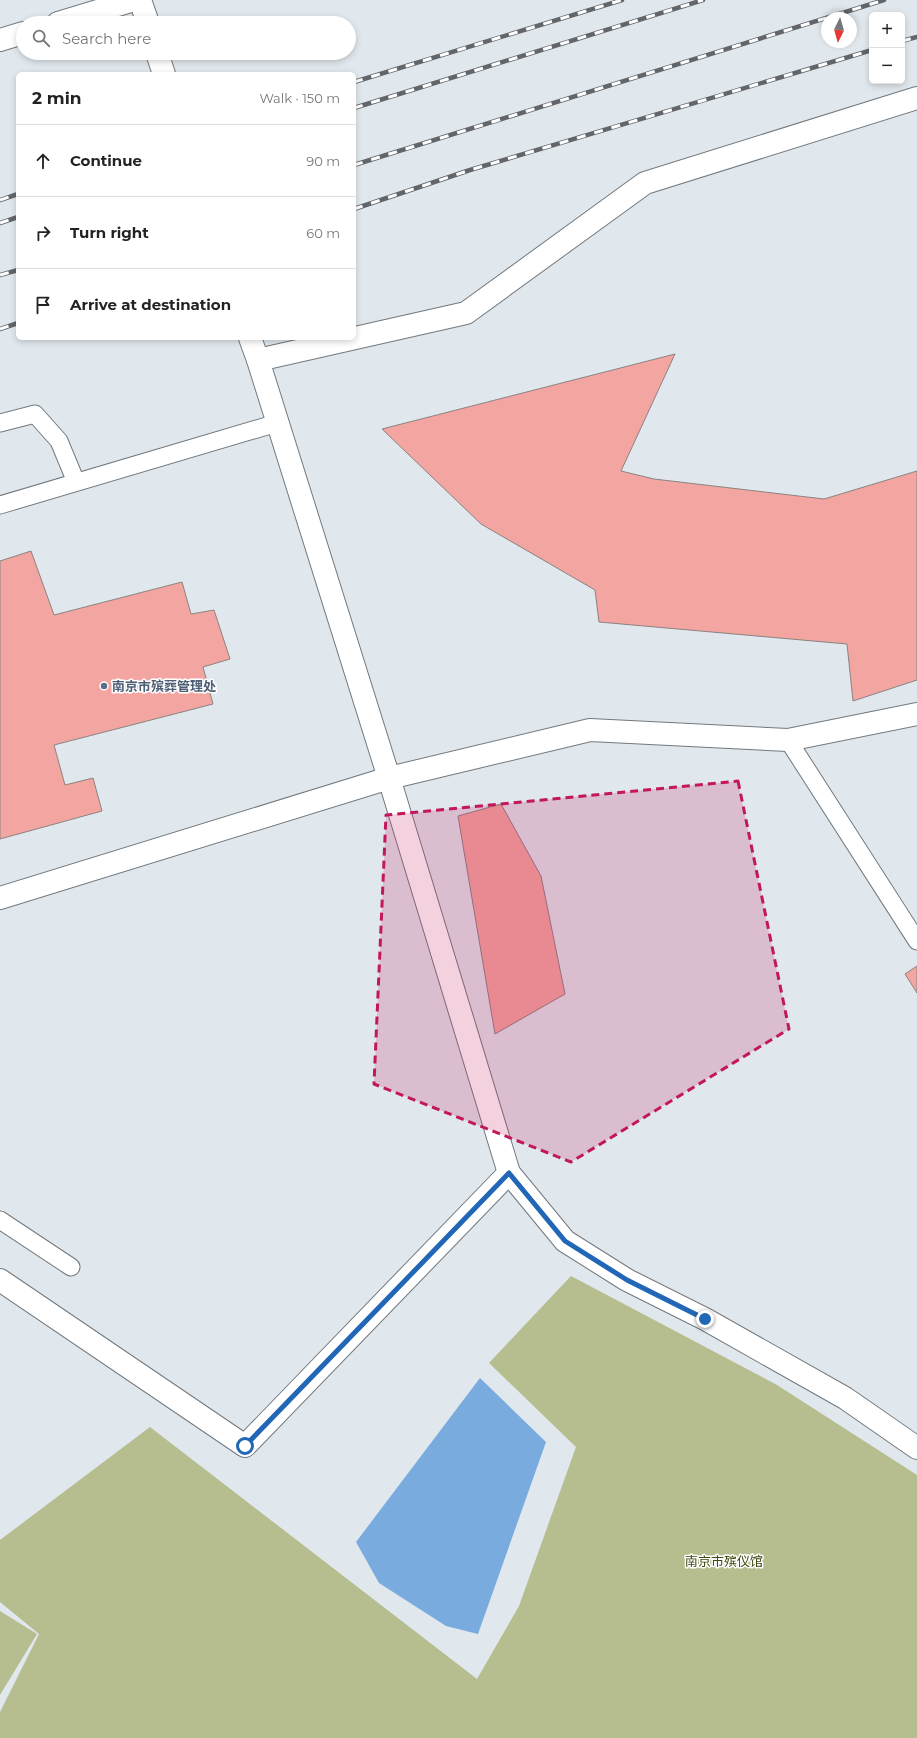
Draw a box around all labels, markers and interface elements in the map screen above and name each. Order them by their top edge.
north arrow [821,12,857,48]
map controls [869,12,905,84]
button: + [869,12,905,48]
search box [16,16,356,60]
icon: search [30,27,52,49]
text: Search here [62,29,151,48]
button: − [869,48,905,84]
text: 2 min [32,88,82,108]
text: Walk · 150 m [259,90,340,106]
icon: ahead [32,150,54,172]
text: Continue [70,151,142,170]
text: 90 m [306,153,340,169]
icon: right [32,222,54,244]
text: Turn right [70,223,149,242]
text: 60 m [306,225,340,241]
icon: arrive [32,294,54,316]
text: Arrive at destination [70,295,231,314]
place label: 南京市殡葬管理处 [112,678,216,694]
marker: 南京市殡葬管理处 [99,681,109,691]
route end [696,1310,714,1328]
route start [236,1437,254,1455]
park label: 南京市殡仪馆 [685,1553,763,1569]

